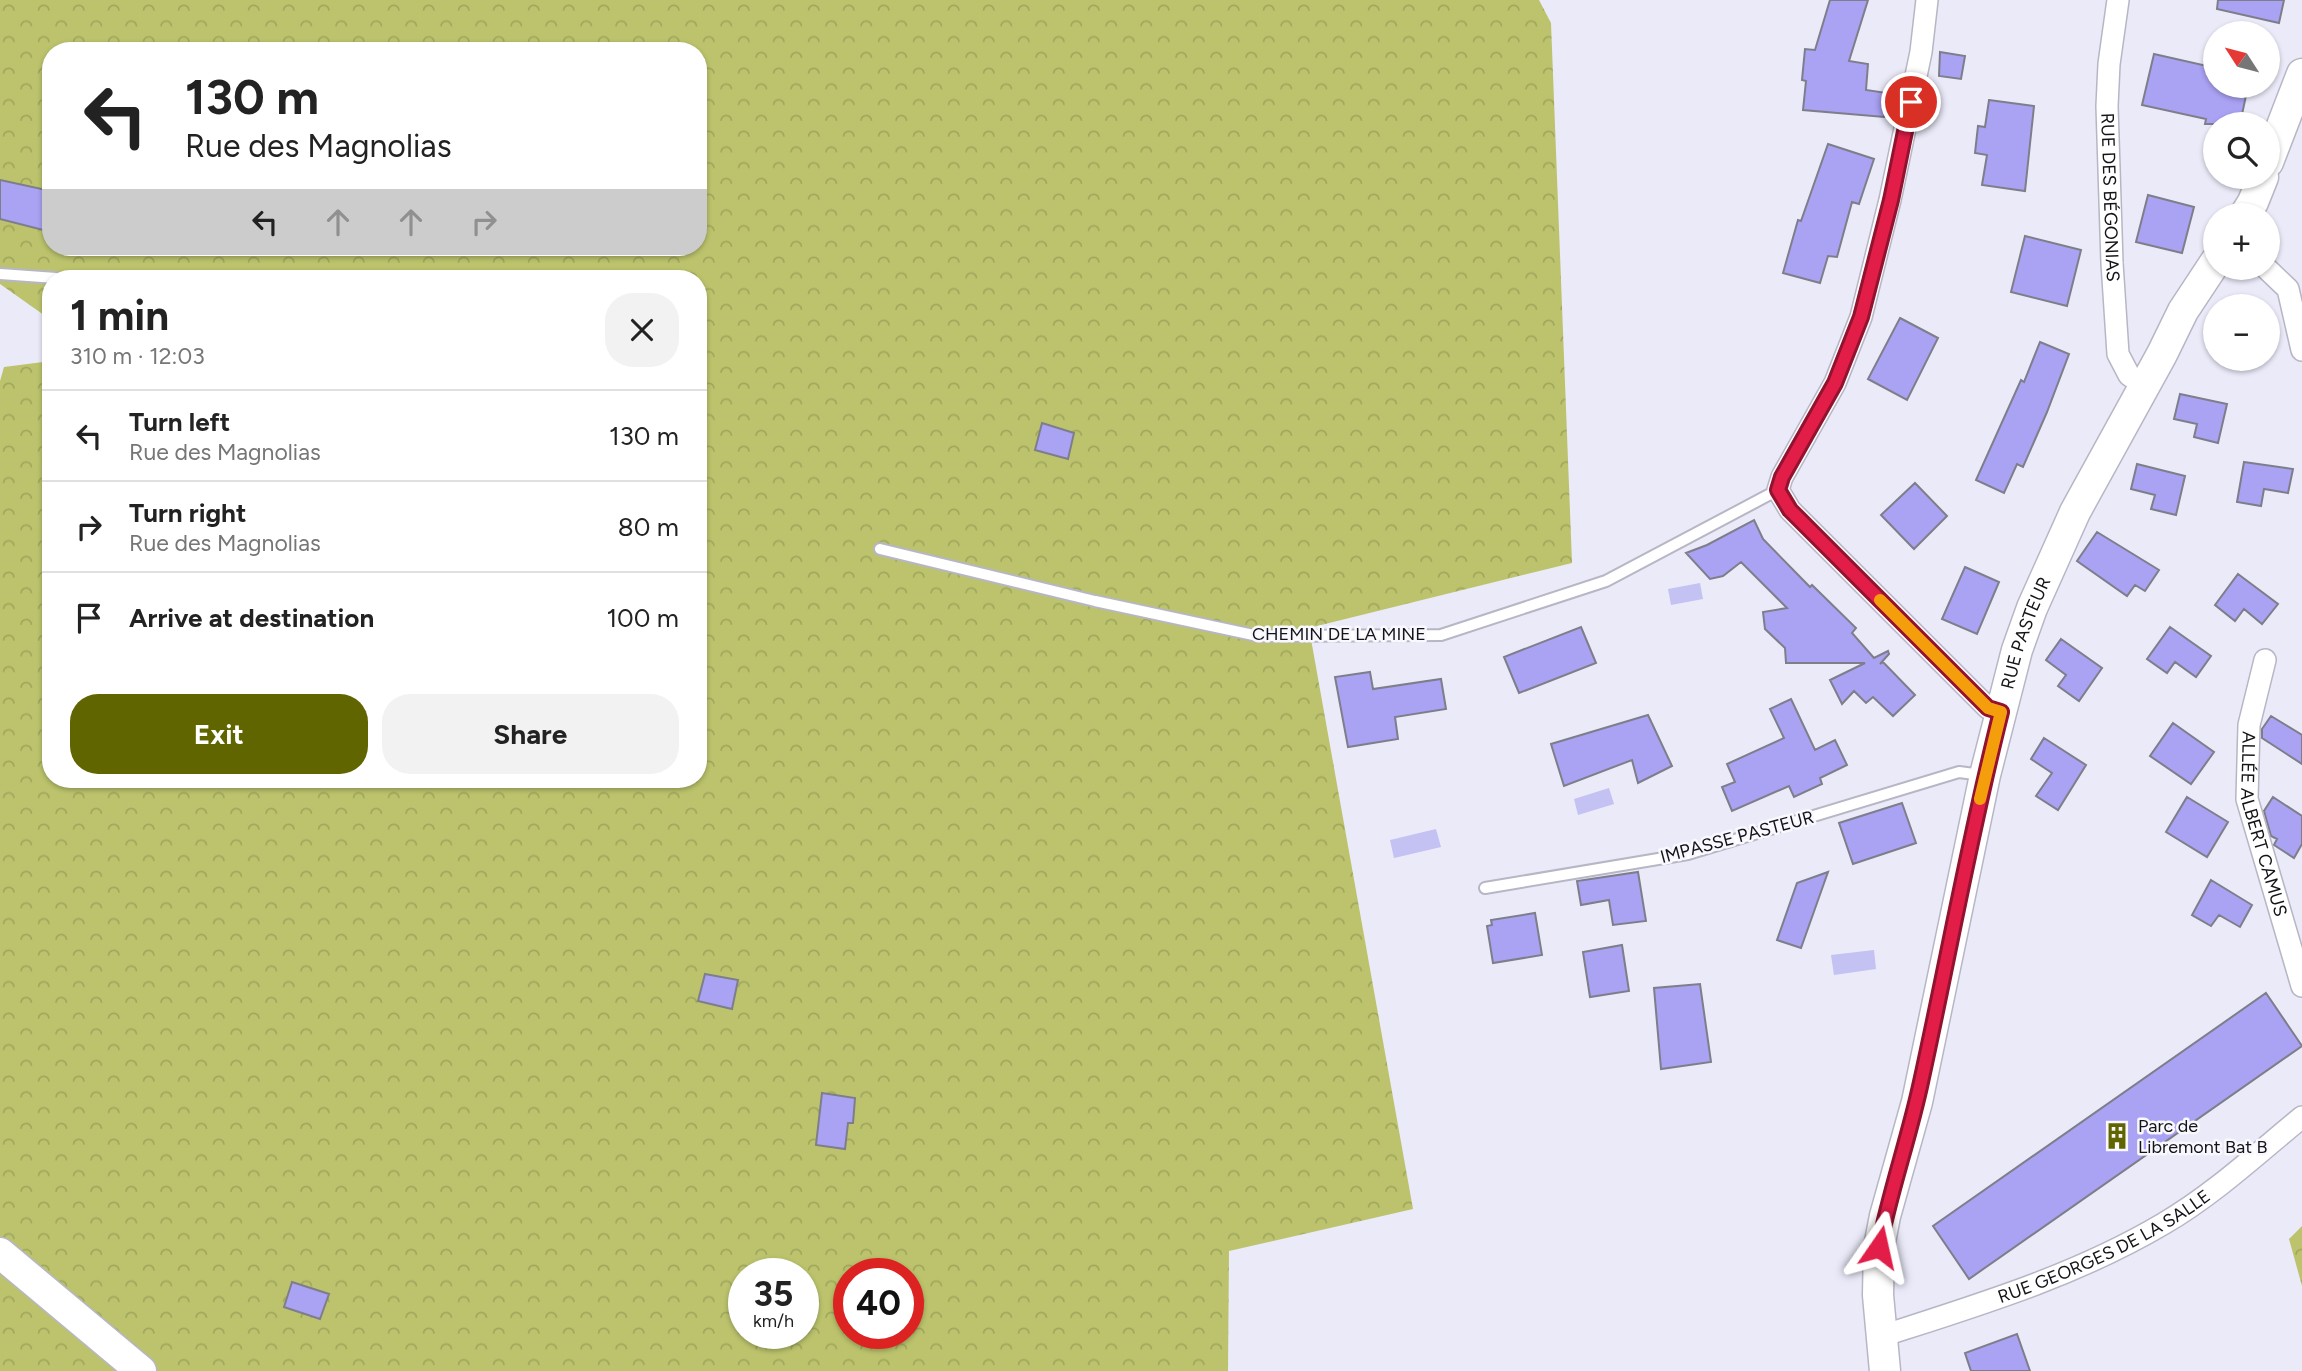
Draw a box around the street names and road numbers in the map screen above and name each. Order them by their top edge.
street label: RUE DES BÉGONIAS [2096,112,2124,282]
street label: RUE PASTEUR [1996,574,2055,692]
street label: CHEMIN DE LA MINE [1252,623,1426,645]
street label: ALLÉE ALBERT CAMUS [2236,731,2292,919]
street label: IMPASSE PASTEUR [1658,806,1816,868]
street label: RUE GEORGES DE LA SALLE [1995,1185,2215,1308]

